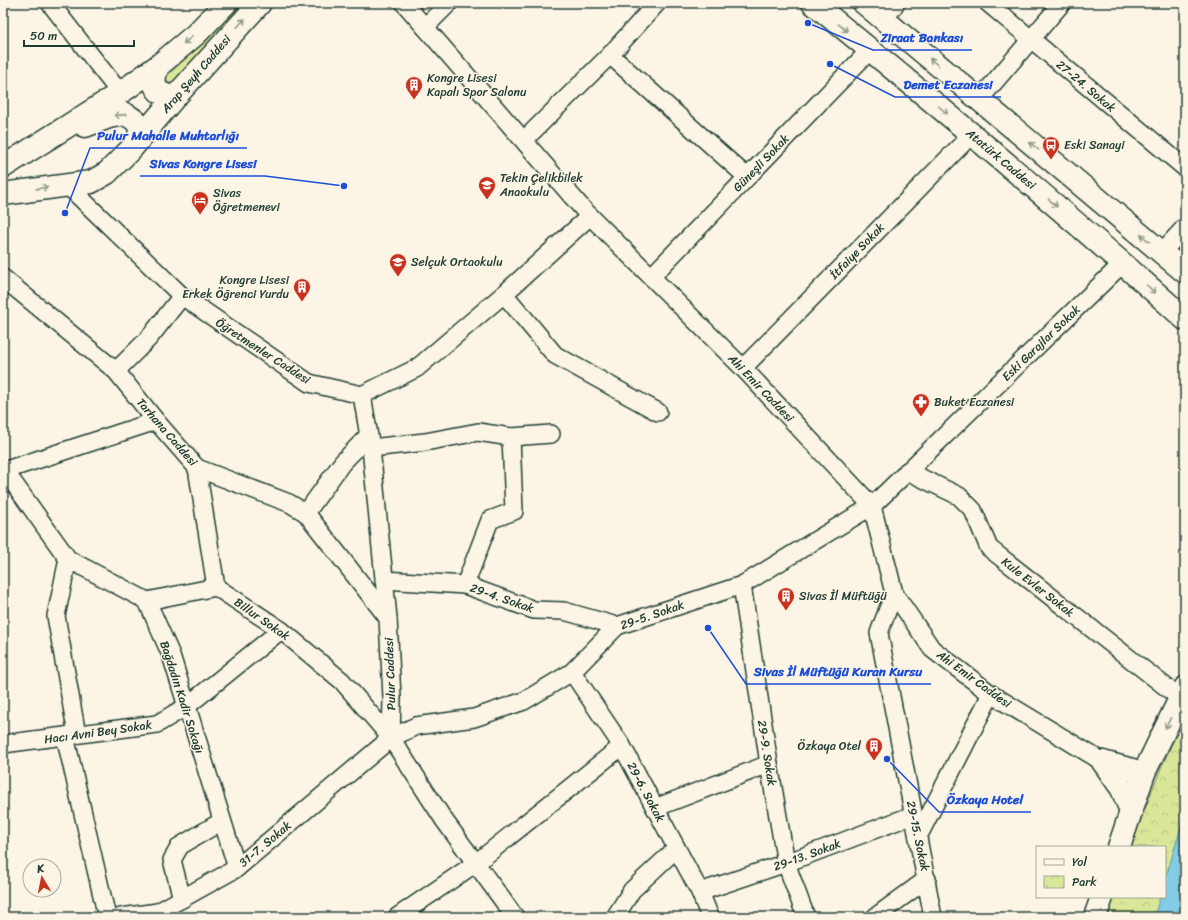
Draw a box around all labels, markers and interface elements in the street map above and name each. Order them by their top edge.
one-way arrow [237,17,246,28]
scale bar [24,22,134,48]
one-way arrow [837,23,848,32]
text: 50 m [30,25,57,47]
callout: Ziraat Bankası [873,25,972,50]
text: Ziraat Bankası [880,26,964,49]
street label: Arap Şeyh Caddesi [155,29,237,119]
one-way arrow [183,36,194,45]
street label: 27-24. Sokak [1051,54,1121,118]
one-way arrow [929,58,939,67]
place label: Kongre Lisesi Kapalı Spor Salonu [427,67,527,103]
callout: Demet Eczanesi [895,72,1001,97]
text: Demet Eczanesi [903,73,994,96]
building icon: Kongre Lisesi Kapalı Spor Salonu [404,75,424,100]
one-way arrow [938,106,949,115]
one-way arrow [114,112,127,119]
street label: Atatürk Caddesi [960,122,1042,196]
callout: Pulur Mahalle Muhtarlığı [90,123,247,148]
text: Pulur Mahalle Muhtarlığı [97,124,239,147]
street label: Güneşli Sokak [727,128,795,197]
place label: Eski Sanayi [1064,134,1125,156]
bus stop icon: Eski Sanayi [1041,135,1061,160]
one-way arrow [1028,141,1039,150]
callout: Sivas Kongre Lisesi [140,151,265,176]
text: Sivas Kongre Lisesi [148,152,258,175]
place label: Tekin Çelikbilek Anaokulu [499,167,583,203]
school or university icon: Tekin Çelikbilek Anaokulu [477,175,497,200]
place label: Sivas Öğretmenevi [213,182,280,218]
one-way arrow [35,184,48,192]
hotel icon: Sivas Öğretmenevi [190,190,210,215]
one-way arrow [1048,199,1059,208]
street label: İtfaiye Sokak [823,217,890,285]
one-way arrow [1139,233,1150,242]
place label: Selçuk Ortaokulu [411,251,503,273]
school or university icon: Selçuk Ortaokulu [388,252,408,277]
place label: Kongre Lisesi Erkek Öğrenci Yurdu [182,269,290,305]
building icon: Kongre Lisesi Erkek Öğrenci Yurdu [292,277,312,302]
one-way arrow [1146,284,1156,293]
street label: Eski Garajlar Sokak [996,299,1086,387]
street label: Öğretmenler Caddesi [211,312,316,391]
street label: Ahi Emir Caddesi [722,348,800,428]
place label: Buket Eczanesi [934,391,1015,413]
pharmacy icon: Buket Eczanesi [911,392,931,417]
street label: Tarhana Caddesi [131,393,204,472]
street label: Kule Evler Sokak [996,551,1080,623]
street label: 29-4. Sokak [467,577,538,619]
place label: Sivas İl Müftüğü [799,585,887,607]
building icon: Sivas İl Müftüğü [776,586,796,611]
street label: Billur Sokak [229,592,295,647]
street label: 29-5. Sokak [617,594,688,636]
street label: Pulur Caddesi [378,637,402,711]
street label: Bağdadın Kadir Sokağı [153,638,211,756]
street label: Ahi Emir Caddesi [931,644,1017,714]
callout: Sivas İl Müftüğü Kuran Kursu [746,659,931,684]
text: Sivas İl Müftüğü Kuran Kursu [753,660,923,683]
street label: Hacı Avni Bey Sokak [43,713,154,750]
one-way arrow [1164,716,1171,728]
street label: 29-9. Sokak [751,719,783,788]
place label: Özkaya Otel [798,735,862,757]
building icon: Özkaya Otel [864,736,884,761]
street label: 29-6. Sokak [621,758,671,827]
callout: Özkaya Hotel [939,787,1031,812]
text: Özkaya Hotel [946,788,1024,811]
street label: 29-15. Sokak [900,799,936,874]
street label: 31-7. Sokak [234,815,297,873]
street label: 29-13. Sokak [770,832,845,877]
legend [1036,846,1166,898]
text: Yol [1072,851,1087,873]
north arrow [22,858,62,898]
text: K [34,858,47,879]
text: Park [1072,871,1097,893]

